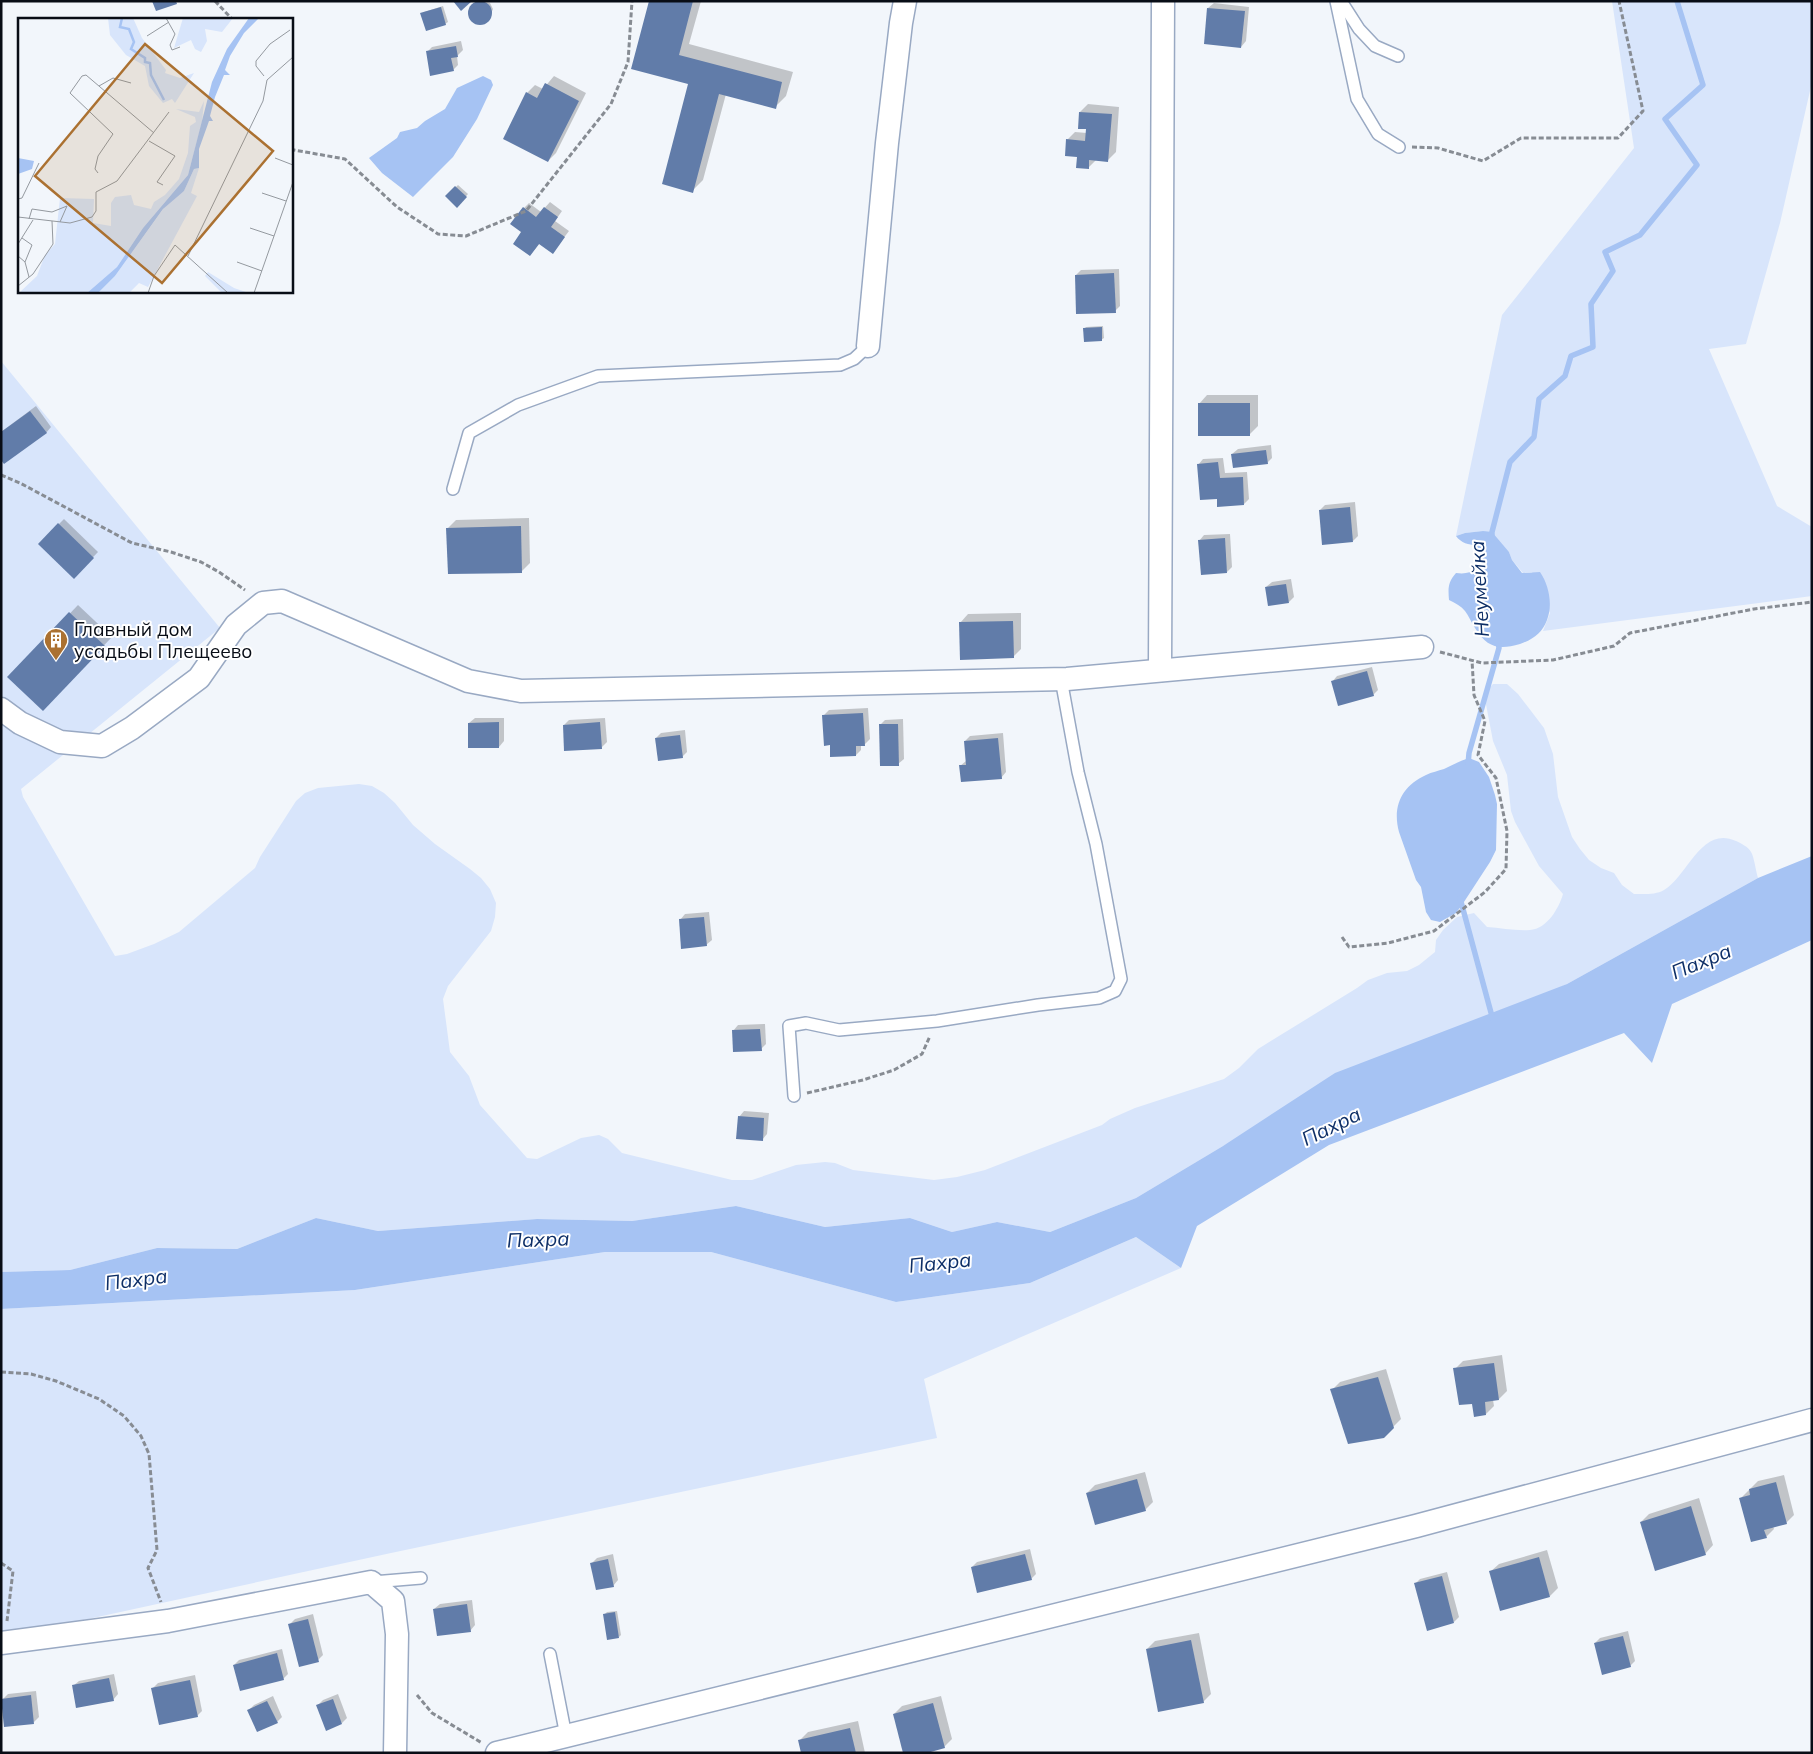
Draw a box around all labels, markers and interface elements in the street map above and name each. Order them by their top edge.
inset map [18,18,292,292]
water label: Неумейка [1464,540,1494,638]
place label: Главный дом усадьбы Плещеево [74,617,252,663]
building icon: Главный дом усадьбы Плещеево [43,627,69,661]
water label: Пахра [1667,938,1735,984]
water label: Пахра [1297,1101,1365,1151]
water label: Пахра [506,1225,570,1253]
water label: Пахра [907,1246,973,1278]
water label: Пахра [103,1263,169,1295]

